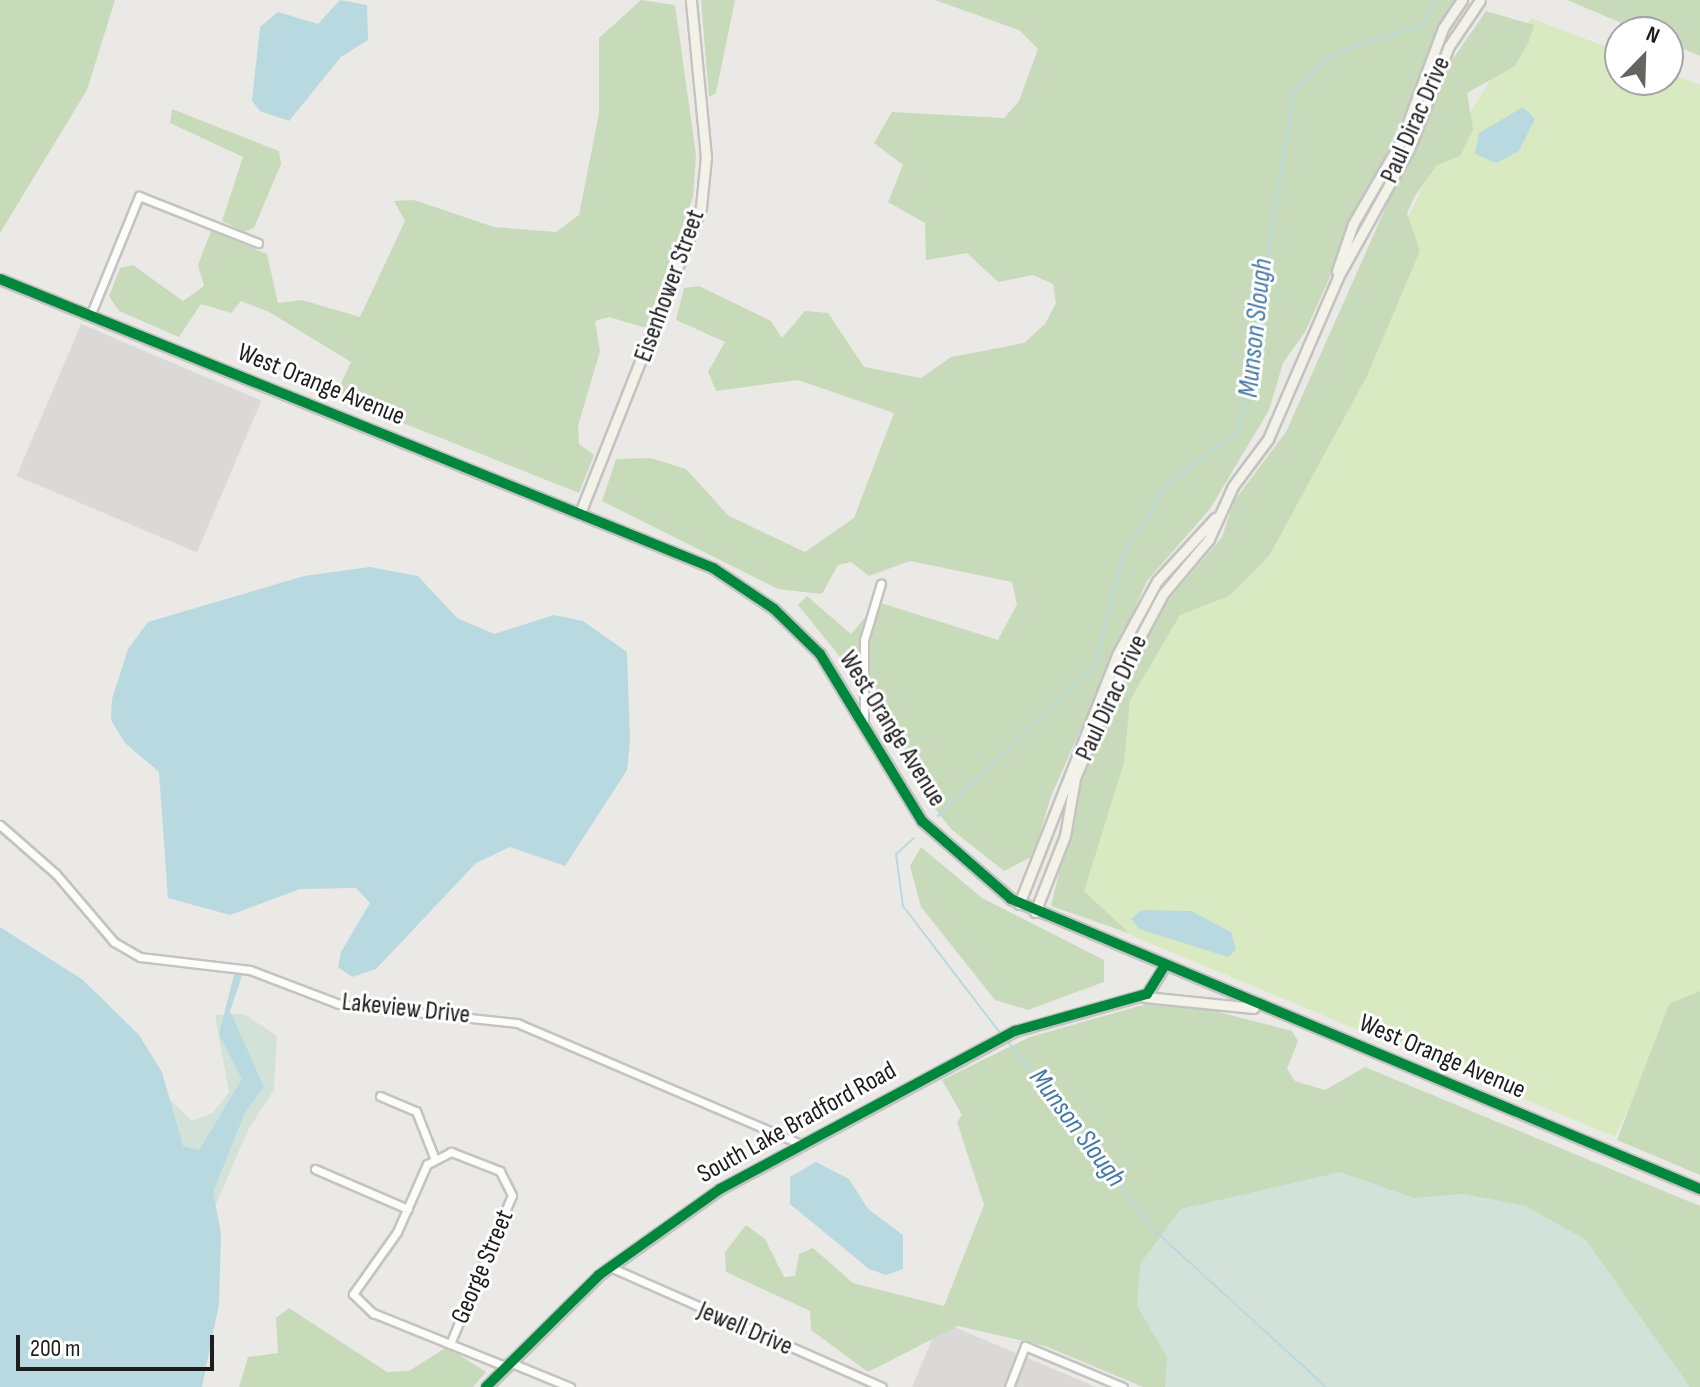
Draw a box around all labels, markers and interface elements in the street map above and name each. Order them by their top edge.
north arrow [1604,16,1684,96]
text: N [1642,21,1663,50]
street label: Paul Dirac Drive [1374,52,1458,188]
street label: Eisenhower Street [628,206,712,366]
water label: Munson Slough [1232,257,1280,399]
street label: West Orange Avenue [233,337,409,433]
street label: Paul Dirac Drive [1069,630,1155,766]
street label: West Orange Avenue [832,645,952,813]
street label: Lakeview Drive [340,987,472,1031]
street label: West Orange Avenue [1354,1008,1530,1106]
street label: South Lake Bradford Road [692,1055,902,1191]
water label: Munson Slough [1022,1062,1132,1194]
street label: George Street [445,1205,521,1329]
street label: Jewell Drive [693,1295,797,1363]
scale bar [20,1319,218,1369]
text: 200 m [30,1334,81,1363]

